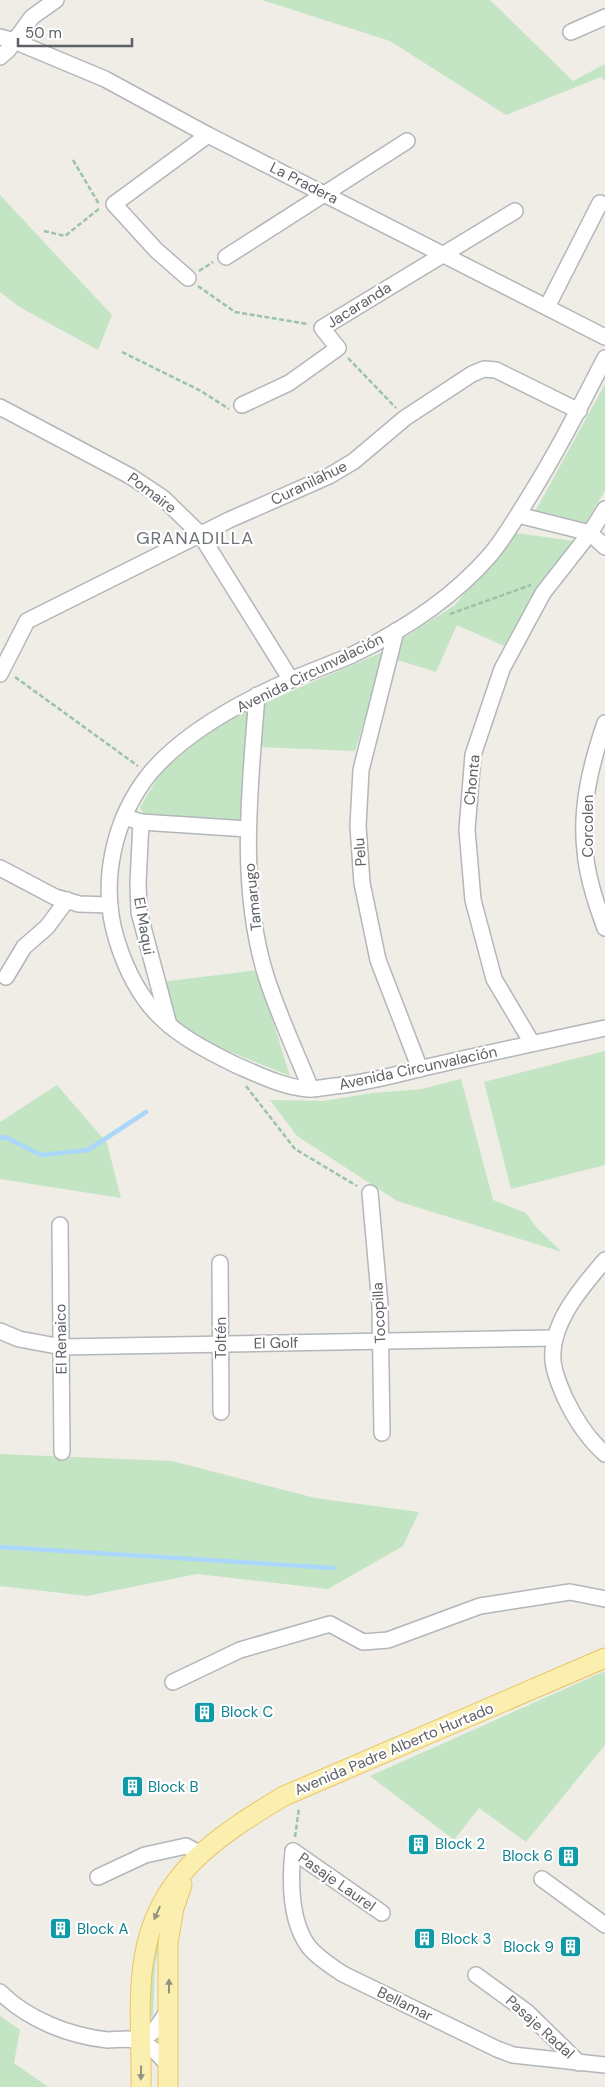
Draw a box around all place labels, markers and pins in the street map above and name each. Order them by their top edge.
building icon: Block C [193,1700,217,1724]
place label: Block C [221,1702,273,1722]
building icon: Block B [120,1775,144,1799]
place label: Block B [148,1777,198,1797]
building icon: Block 2 [407,1832,431,1856]
place label: Block 2 [435,1834,485,1854]
building icon: Block 6 [557,1844,581,1868]
place label: Block 6 [502,1846,553,1866]
building icon: Block A [49,1917,73,1941]
place label: Block A [77,1919,128,1939]
building icon: Block 3 [413,1927,437,1951]
place label: Block 3 [441,1929,491,1949]
building icon: Block 9 [558,1935,582,1959]
place label: Block 9 [503,1937,554,1957]

